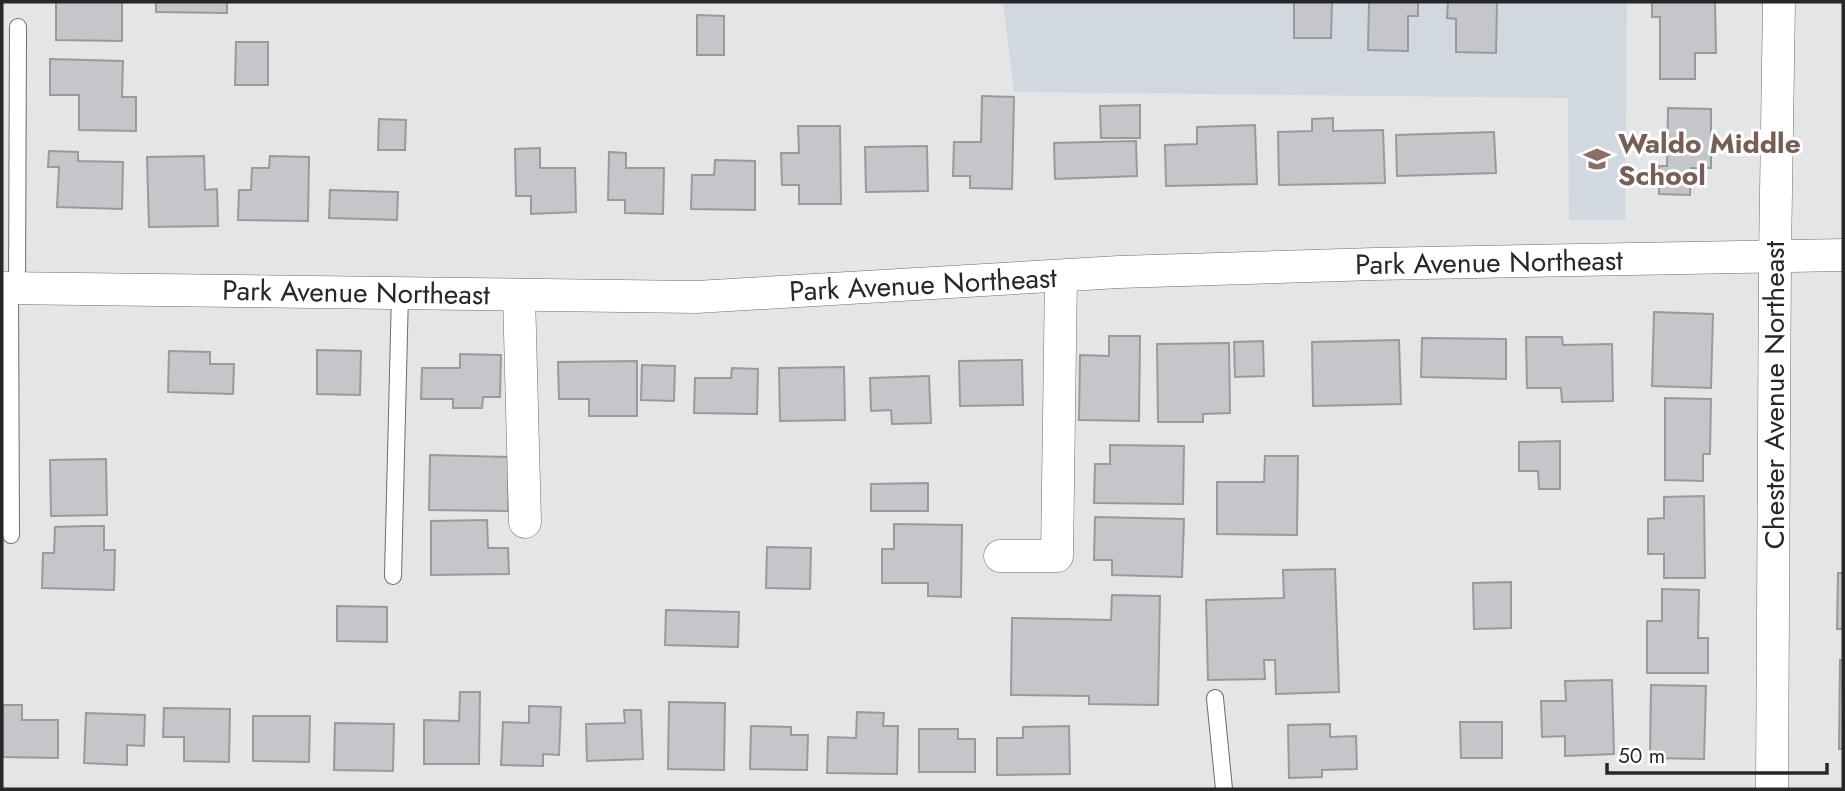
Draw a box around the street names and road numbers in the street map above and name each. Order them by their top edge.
street label: Park Avenue Northeast [1355,240,1624,285]
street label: Chester Avenue Northeast [1754,241,1795,549]
street label: Park Avenue Northeast [788,257,1058,312]
street label: Park Avenue Northeast [222,270,491,315]

